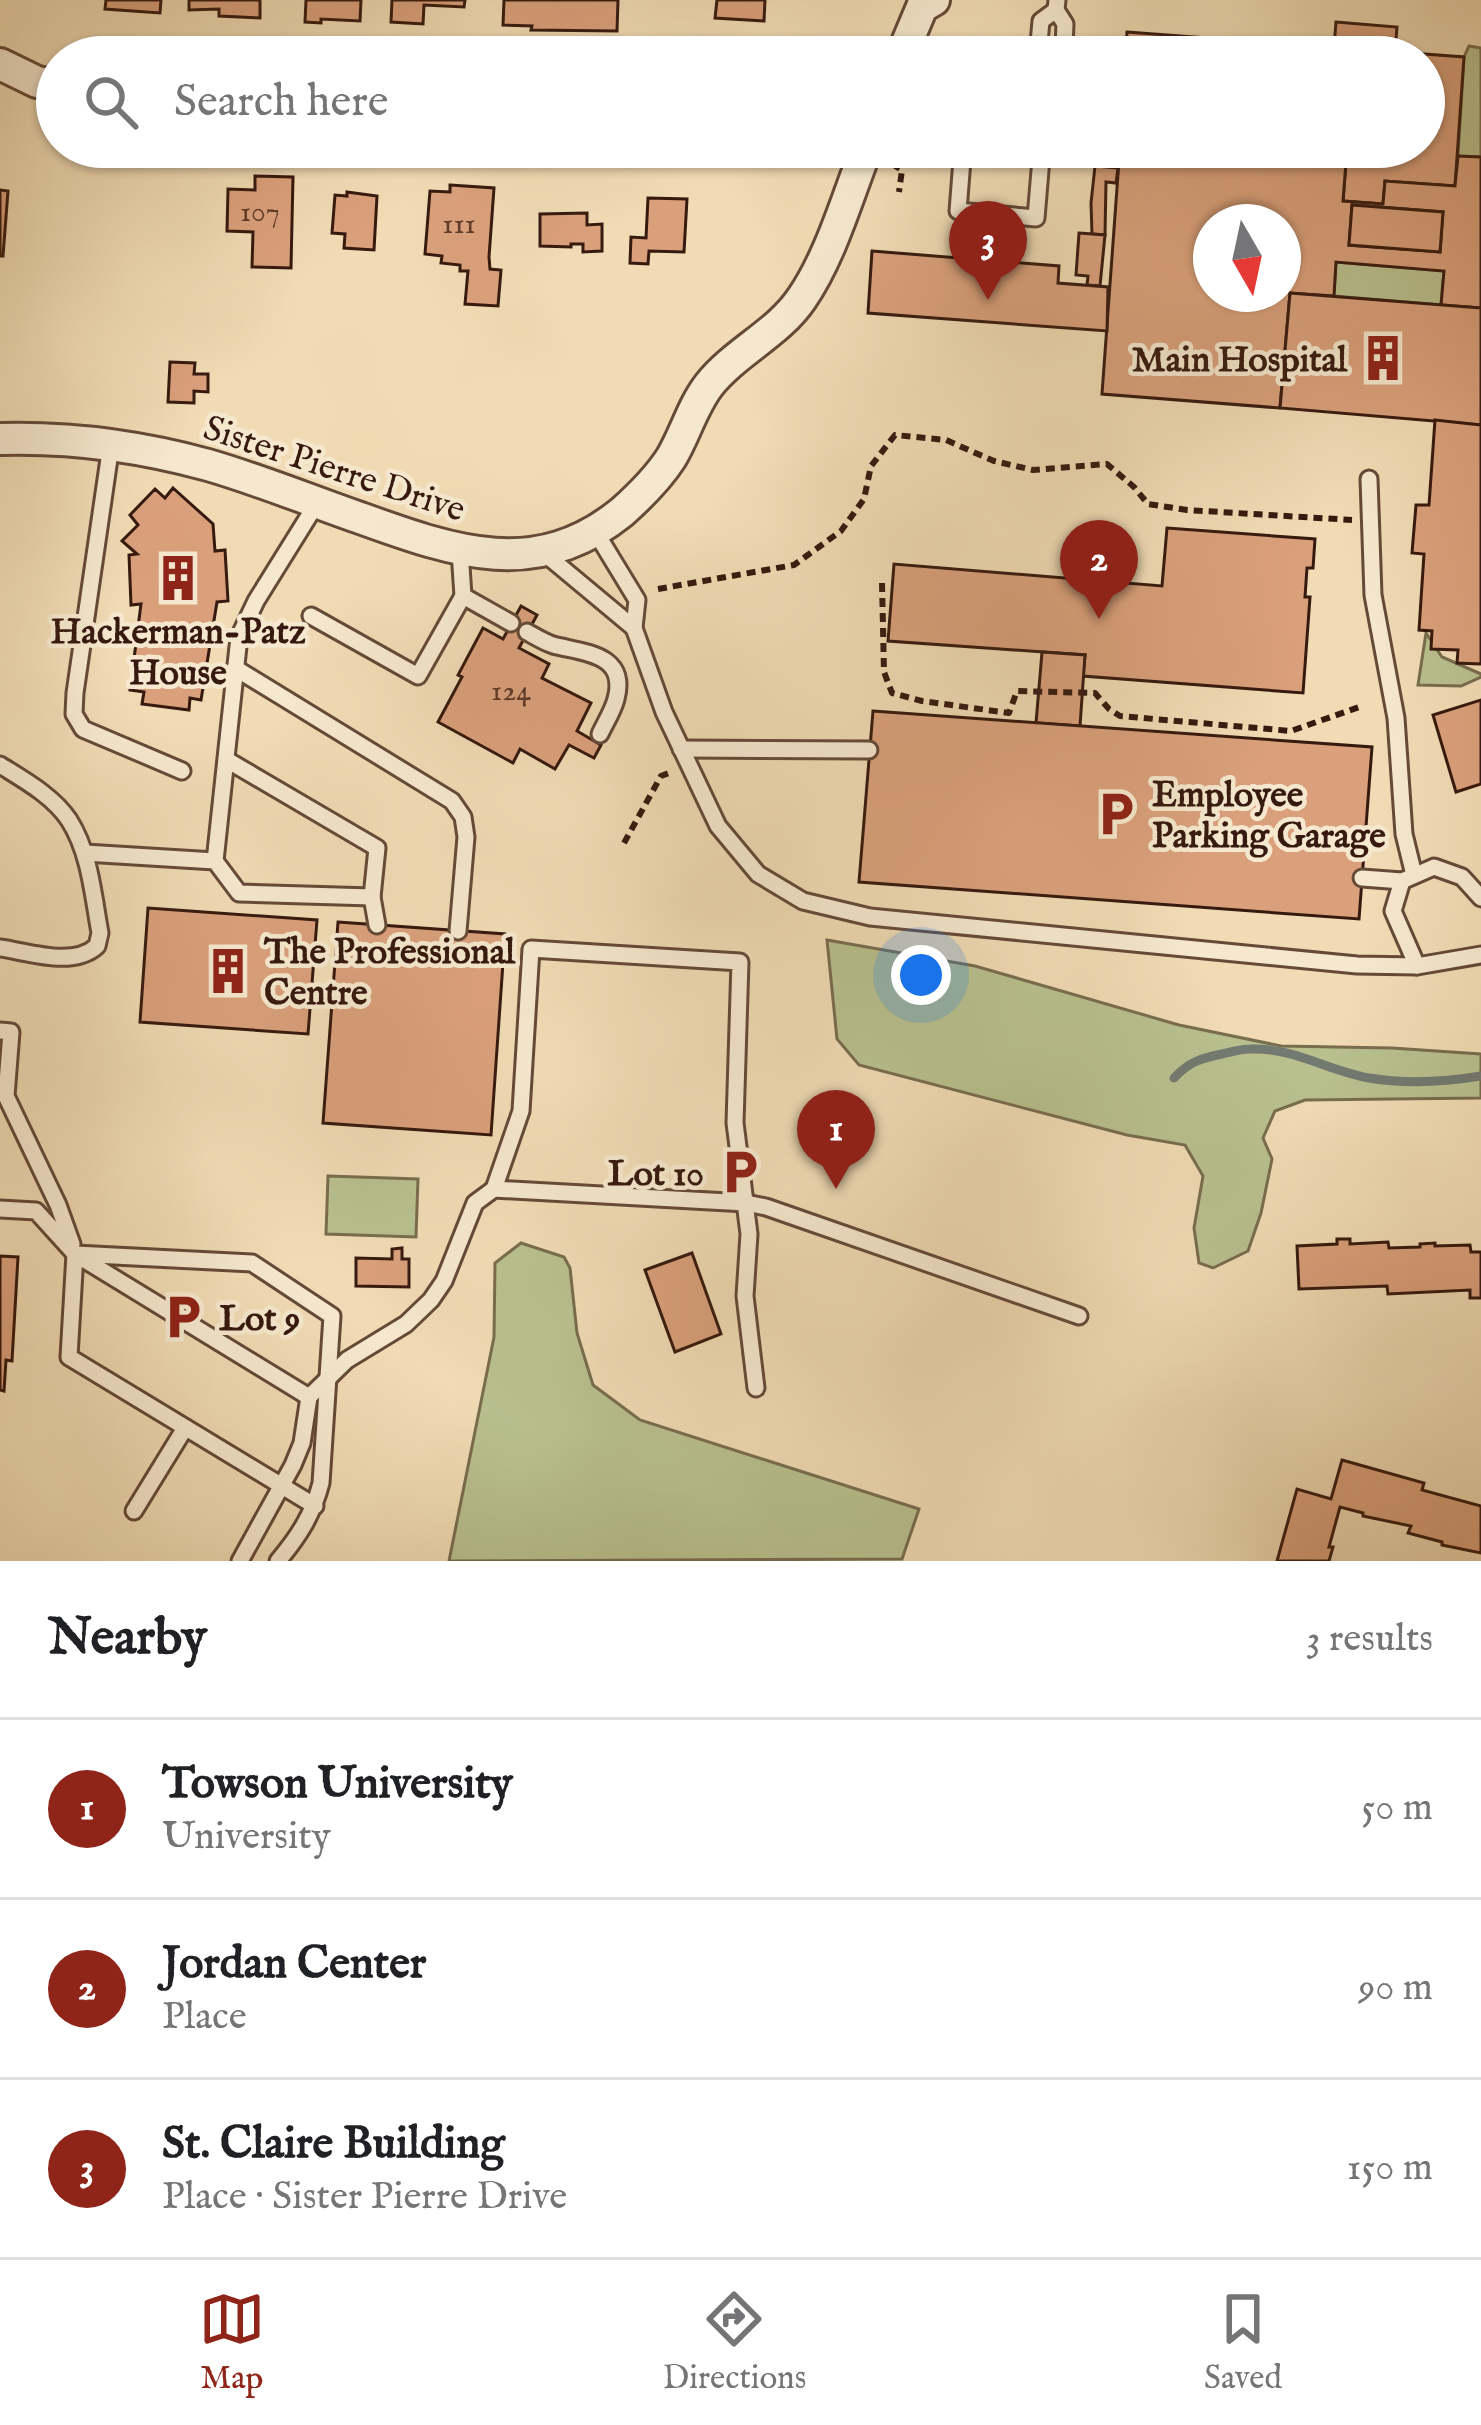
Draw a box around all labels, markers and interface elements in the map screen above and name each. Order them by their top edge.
search box [36,36,1445,168]
icon: search [78,69,144,135]
text: Search here [174,74,388,131]
house number: 107 [240,194,280,232]
pin: 3 [949,201,1027,300]
north arrow [1193,204,1301,312]
house number: 111 [442,206,476,244]
building icon: Main Hospital [1358,333,1408,383]
place label: Main Hospital [1132,338,1348,384]
street label: Sister Pierre Drive [198,406,471,534]
pin: 2 [1060,520,1138,619]
building icon: Hackerman-Patz House [153,553,203,603]
place label: Hackerman-Patz House [50,610,306,697]
house number: 124 [491,673,531,711]
place label: Employee Parking Garage [1152,773,1386,860]
parking icon: Employee Parking Garage [1091,789,1141,839]
place label: The Professional Centre [263,930,516,1017]
your location [891,945,951,1005]
building icon: The Professional Centre [203,946,253,996]
pin: 1 [797,1090,875,1189]
parking icon: Lot 10 [715,1147,765,1197]
place label: Lot 10 [608,1152,704,1198]
parking icon: Lot 9 [158,1292,208,1342]
place label: Lot 9 [219,1297,300,1343]
text: Nearby [48,1607,207,1672]
text: 3 results [1306,1615,1433,1664]
text: Towson University [162,1756,513,1813]
text: 1 [80,1784,94,1833]
text: 50 m [1361,1784,1433,1833]
text: University [162,1813,331,1862]
text: Jordan Center [162,1936,426,1993]
text: 2 [78,1964,96,2013]
text: 90 m [1358,1964,1433,2013]
text: Place [162,1993,247,2042]
text: St. Claire Building [162,2116,505,2173]
text: 3 [80,2144,94,2193]
text: 150 m [1347,2144,1433,2193]
text: Place · Sister Pierre Drive [162,2173,567,2222]
tab: Map [199,2286,265,2400]
tab: Directions [663,2286,806,2400]
tab: Saved [1204,2286,1282,2400]

